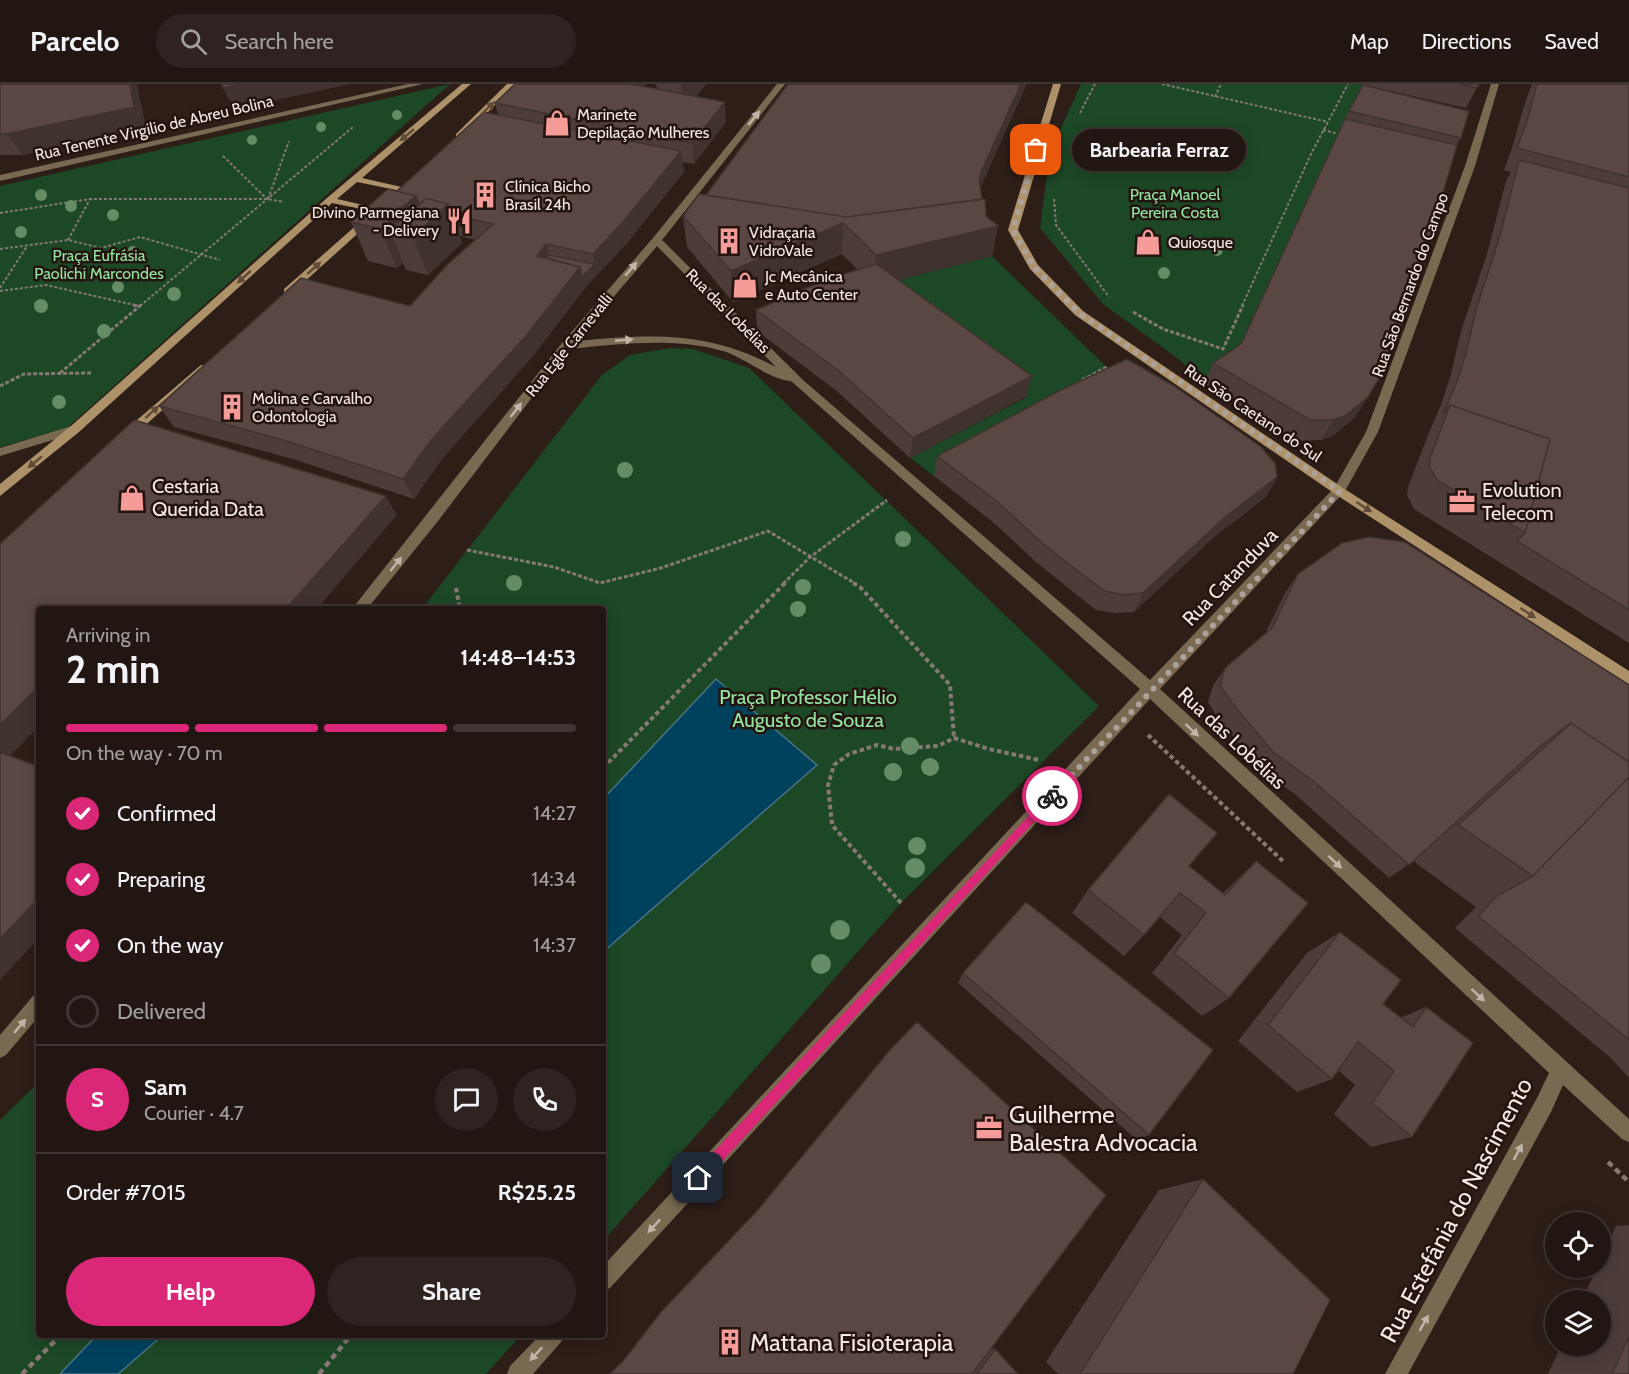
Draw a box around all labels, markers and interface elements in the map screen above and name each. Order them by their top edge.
search box [156,14,576,68]
text: Parcelo [30,24,120,58]
icon: search [177,25,210,58]
text: Search here [225,28,334,55]
text: Map [1350,29,1389,54]
text: Directions [1422,29,1511,54]
text: Saved [1544,29,1599,54]
street label: Rua Tenente Virgilio de Abreu Bolina [33,91,275,165]
one-way arrow [481,101,495,115]
place label: Marinete Depilação Mulheres [577,105,710,142]
shop icon: Marinete Depilação Mulheres [542,108,572,138]
one-way arrow [748,110,761,126]
pin [1010,124,1061,175]
one-way arrow [400,128,415,141]
callout: Barbearia Ferraz [1072,129,1246,171]
icon: bag [1019,133,1052,166]
text: Barbearia Ferraz [1089,138,1229,162]
place label: Clínica Bicho Brasil 24h [505,177,591,214]
building icon: Clínica Bicho Brasil 24h [470,180,500,210]
park label: Praça Manoel Pereira Costa [1130,185,1220,222]
street label: Rua São Bernardo do Campo [1368,190,1452,380]
place label: Divino Parmegiana - Delivery [312,203,439,240]
restaurant icon: Divino Parmegiana - Delivery [444,206,474,236]
place label: Vidraçaria VidroVale [749,223,816,260]
building icon: Vidraçaria VidroVale [714,226,744,256]
shop icon: Quiosque [1133,227,1163,257]
place label: Quiosque [1168,233,1233,252]
park label: Praça Eufrásia Paolichi Marcondes [34,246,164,283]
one-way arrow [306,262,321,275]
one-way arrow [625,262,638,277]
street label: Rua das Lobélias [682,265,774,357]
place label: Jc Mecânica e Auto Center [764,267,859,304]
one-way arrow [237,270,252,283]
shop icon: Jc Mecânica e Auto Center [730,270,760,300]
street label: Rua Egle Carnevalli [522,290,616,400]
one-way arrow [615,335,634,345]
street label: Rua São Caetano do Sul [1181,360,1325,466]
place label: Molina e Carvalho Odontologia [252,389,372,426]
building icon: Molina e Carvalho Odontologia [217,392,247,422]
one-way arrow [510,402,522,418]
one-way arrow [145,405,160,419]
one-way arrow [28,455,43,468]
place label: Cestaria Querida Data [152,474,264,521]
place label: Evolution Telecom [1482,478,1562,525]
shop icon: Cestaria Querida Data [117,483,147,513]
office icon: Evolution Telecom [1447,487,1477,517]
one-way arrow [1356,501,1372,512]
street label: Rua Catanduva [1177,523,1283,631]
one-way arrow [389,556,401,571]
one-way arrow [1520,607,1536,618]
text: Arriving in [66,623,150,647]
text: 14:48–14:53 [460,644,576,671]
text: 2 min [66,645,160,693]
street label: Rua das Lobélias [1173,682,1291,794]
park label: Praça Professor Hélio Augusto de Souza [719,685,897,732]
one-way arrow [1185,722,1199,736]
text: On the way · 70 m [66,741,223,765]
courier [1022,766,1082,826]
icon: bike [1036,780,1069,813]
icon: check [66,797,99,830]
text: Confirmed [117,800,216,827]
text: 14:27 [533,801,576,825]
one-way arrow [1328,855,1343,869]
icon: check [66,863,99,896]
text: Preparing [117,866,205,893]
text: 14:34 [531,867,576,891]
icon: check [66,929,99,962]
text: On the way [117,932,224,959]
text: 14:37 [533,933,576,957]
one-way arrow [1471,988,1486,1002]
text: Delivered [117,998,206,1025]
one-way arrow [13,1018,25,1033]
button: chat [435,1068,498,1131]
button: phone [513,1068,576,1131]
street label: Rua Estefânia do Nascimento [1374,1073,1538,1347]
text: Sam [144,1074,187,1101]
text: S [91,1086,104,1113]
place label: Guilherme Balestra Advocacia [1009,1100,1198,1157]
text: Courier · 4.7 [144,1101,244,1125]
office icon: Guilherme Balestra Advocacia [974,1113,1004,1143]
one-way arrow [1513,1143,1523,1160]
pin [672,1152,723,1203]
icon: home [681,1161,714,1194]
text: Order #7015 [66,1179,186,1206]
text: R$25.25 [498,1179,576,1206]
map controls [1545,1212,1611,1356]
button: locate [1545,1212,1611,1278]
one-way arrow [648,1218,661,1233]
button: Help [66,1257,315,1326]
button: Share [327,1257,576,1326]
button: layers [1545,1290,1611,1356]
one-way arrow [1419,1314,1429,1331]
building icon: Mattana Fisioterapia [715,1327,745,1357]
place label: Mattana Fisioterapia [750,1328,954,1357]
one-way arrow [529,1347,543,1362]

